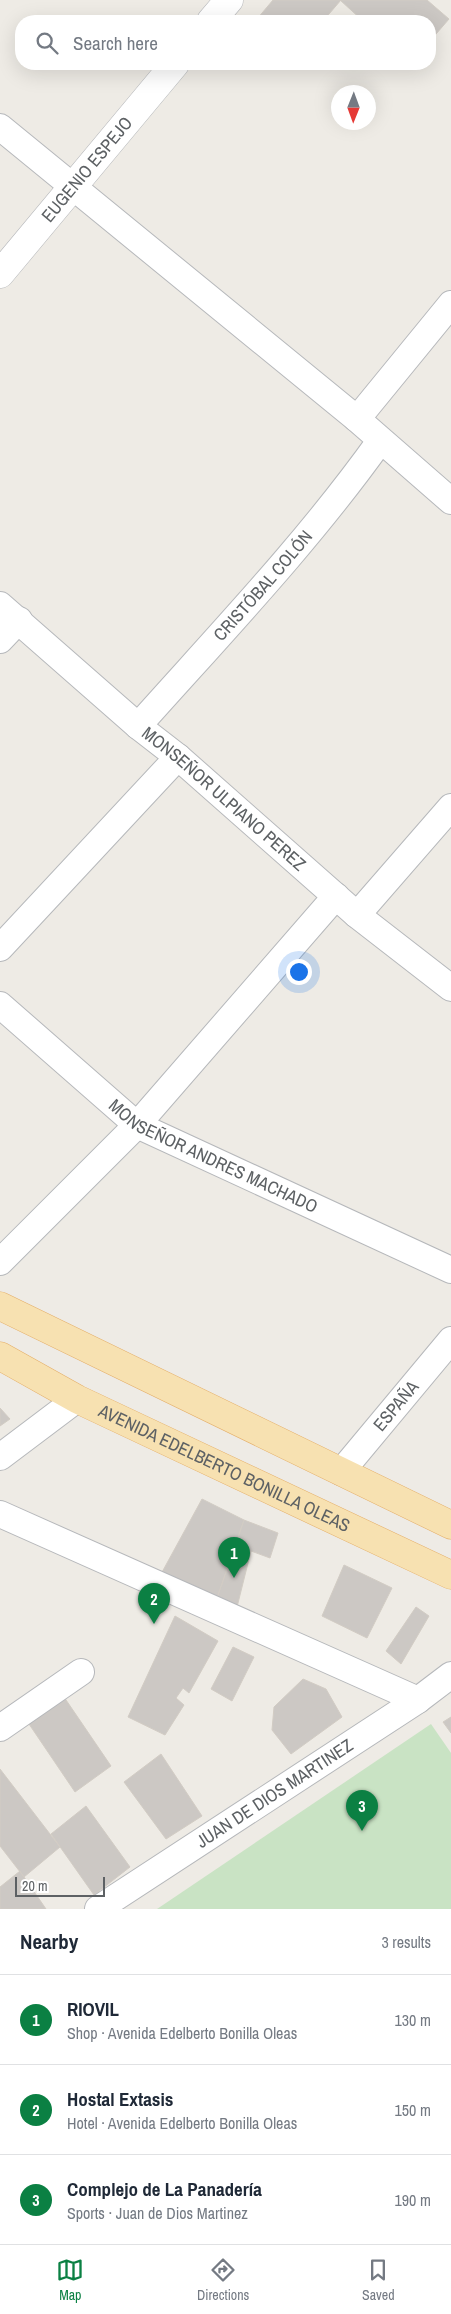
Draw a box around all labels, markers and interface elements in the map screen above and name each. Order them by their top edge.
search box [15,15,436,70]
icon: search [33,29,61,57]
text: Search here [73,30,158,56]
north arrow [331,85,376,130]
street label: EUGENIO ESPEJO [35,111,138,227]
street label: CRISTÓBAL COLÓN [208,525,318,646]
street label: MONSEÑOR ULPIANO PEREZ [137,721,311,876]
your location [286,959,312,985]
street label: MONSEÑOR ANDRES MACHADO [104,1093,322,1219]
street label: ESPAÑA [367,1375,424,1436]
street label: AVENIDA EDELBERTO BONILLA OLEAS [94,1398,354,1538]
pin: 1 [218,1537,250,1578]
pin: 2 [138,1583,170,1624]
street label: JUAN DE DIOS MARTINEZ [191,1733,358,1854]
pin: 3 [346,1790,378,1831]
scale bar [15,1874,105,1897]
text: 20 m [22,1877,48,1895]
text: Nearby [20,1927,78,1956]
text: 3 results [381,1931,431,1953]
text: RIOVIL [67,1996,119,2022]
text: 1 [32,2009,40,2031]
text: 130 m [395,2009,431,2031]
text: Shop · Avenida Edelberto Bonilla Oleas [67,2022,297,2044]
text: Hostal Extasis [67,2086,174,2112]
text: 2 [32,2099,40,2121]
text: 150 m [395,2099,431,2121]
text: Hotel · Avenida Edelberto Bonilla Oleas [67,2112,297,2134]
text: Complejo de La Panadería [67,2176,262,2202]
text: 3 [32,2189,40,2211]
text: 190 m [395,2189,431,2211]
text: Sports · Juan de Dios Martinez [67,2202,248,2224]
tab: Map [56,2256,84,2304]
tab: Directions [197,2256,249,2304]
tab: Saved [362,2256,395,2304]

